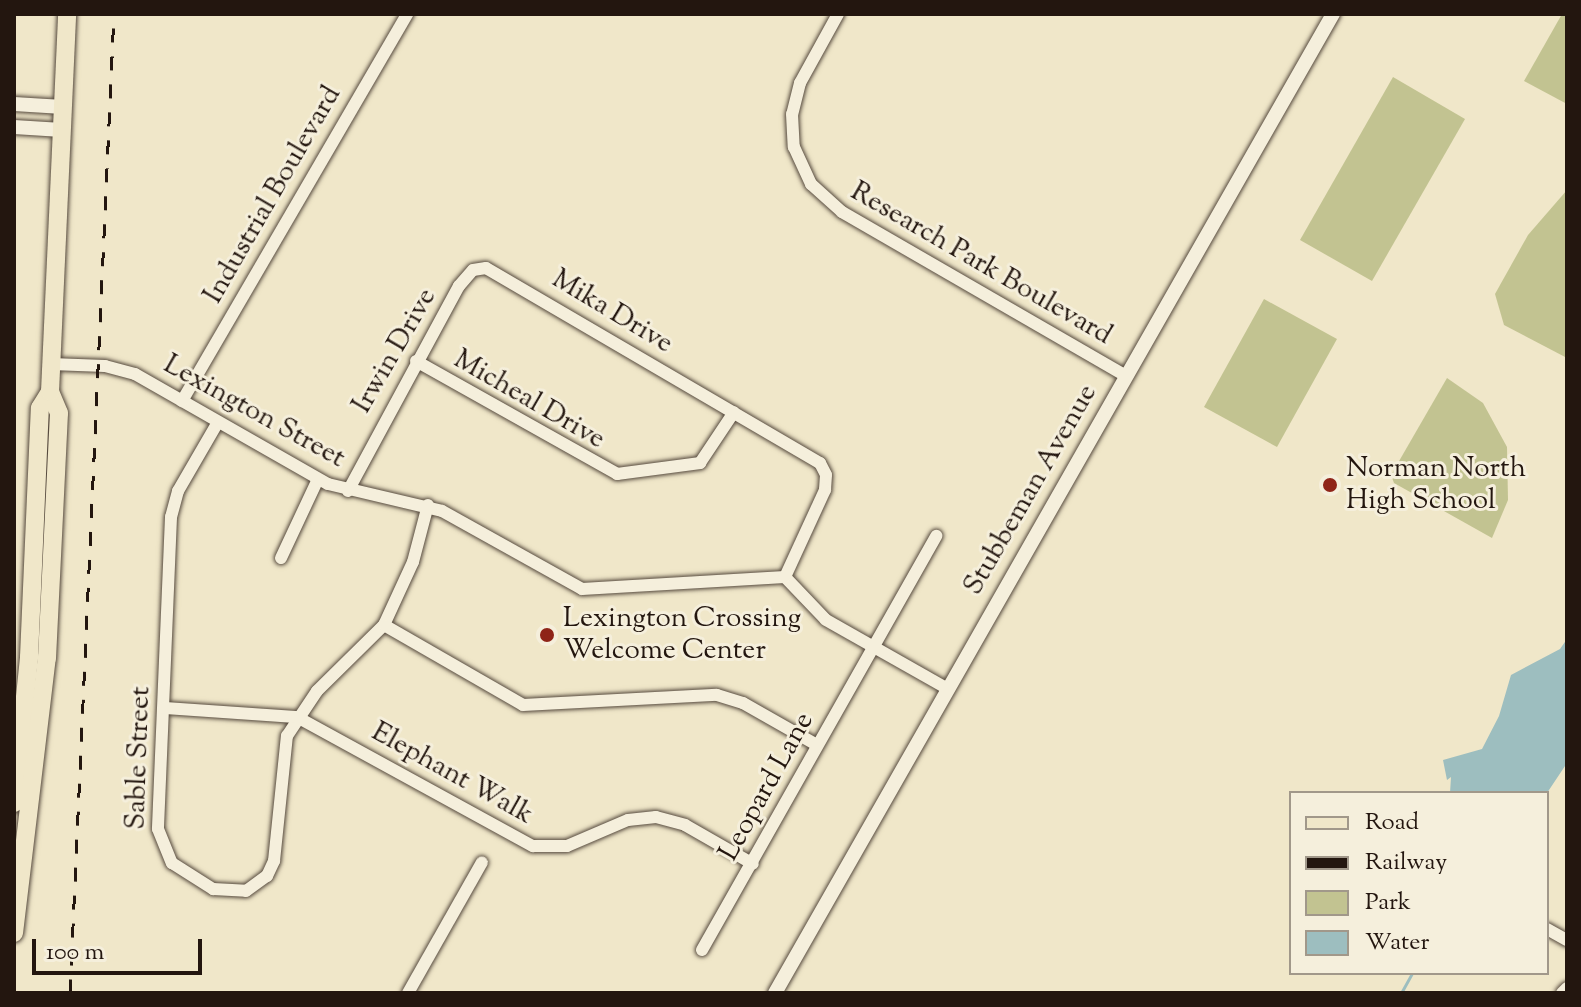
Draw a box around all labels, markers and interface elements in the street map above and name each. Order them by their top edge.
street label: Industrial Boulevard [197,80,349,310]
street label: Research Park Boulevard [844,175,1118,353]
street label: Mika Drive [545,263,679,361]
street label: Irwin Drive [346,283,444,419]
street label: Micheal Drive [447,343,611,457]
street label: Lexington Street [157,348,351,476]
street label: Stubbeman Avenue [957,379,1105,601]
place label: Norman North High School [1346,452,1526,518]
marker: Norman North High School [1321,476,1339,494]
place label: Lexington Crossing Welcome Center [563,602,801,668]
marker: Lexington Crossing Welcome Center [538,626,556,644]
street label: Sable Street [120,686,158,830]
street label: Leopard Lane [712,707,822,867]
street label: Elephant Walk [365,716,539,832]
legend [1289,791,1549,975]
text: Road [1365,806,1419,840]
text: Railway [1365,846,1447,880]
text: Park [1365,886,1411,920]
scale bar [36,923,206,973]
text: Water [1365,926,1429,960]
text: 100 m [46,936,104,970]

